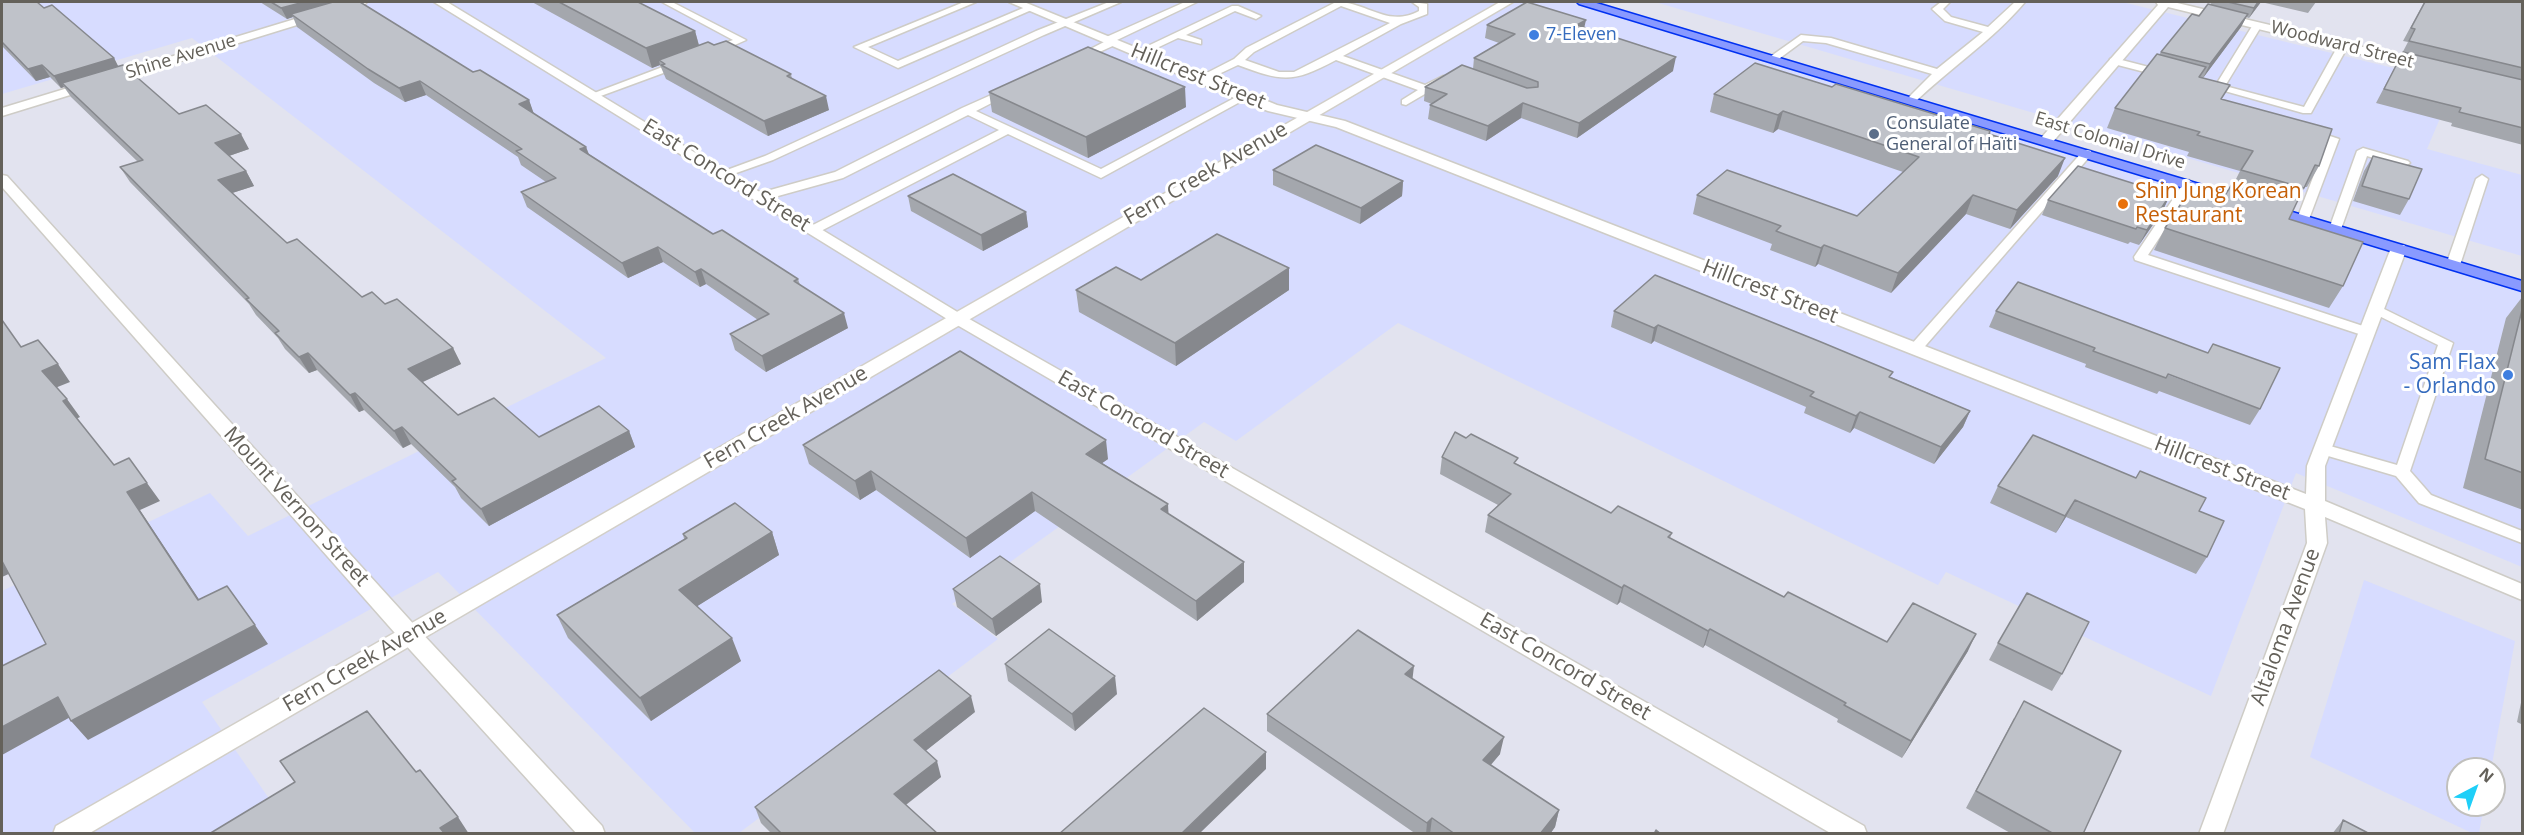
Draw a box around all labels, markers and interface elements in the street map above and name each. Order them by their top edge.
street label: Woodward Street [2268,17,2416,73]
place label: 7-Eleven [1546,24,1617,46]
marker: 7-Eleven [1527,28,1541,42]
street label: Shine Avenue [123,30,239,84]
street label: Hillcrest Street [1127,38,1269,116]
street label: East Colonial Drive [2032,108,2188,174]
place label: Consulate General of Haïti [1886,113,2017,156]
street label: East Concord Street [637,114,815,238]
street label: Fern Creek Avenue [1120,117,1292,231]
marker: Consulate General of Haïti [1867,127,1881,141]
place label: Shin Jung Korean Restaurant [2135,179,2302,229]
marker: Shin Jung Korean Restaurant [2116,197,2130,211]
street label: Hillcrest Street [1699,255,1841,329]
place label: Sam Flax - Orlando [2404,350,2496,400]
street label: Fern Creek Avenue [700,361,872,475]
street label: East Concord Street [1053,366,1233,484]
marker: Sam Flax - Orlando [2501,368,2515,382]
street label: Mount Vernon Street [218,422,374,592]
street label: Hillcrest Street [2151,432,2293,506]
street label: Altaloma Avenue [2246,545,2326,709]
street label: Fern Creek Avenue [279,604,451,718]
street label: East Concord Street [1475,608,1655,726]
north arrow [2446,757,2506,817]
text: N [2474,762,2499,787]

